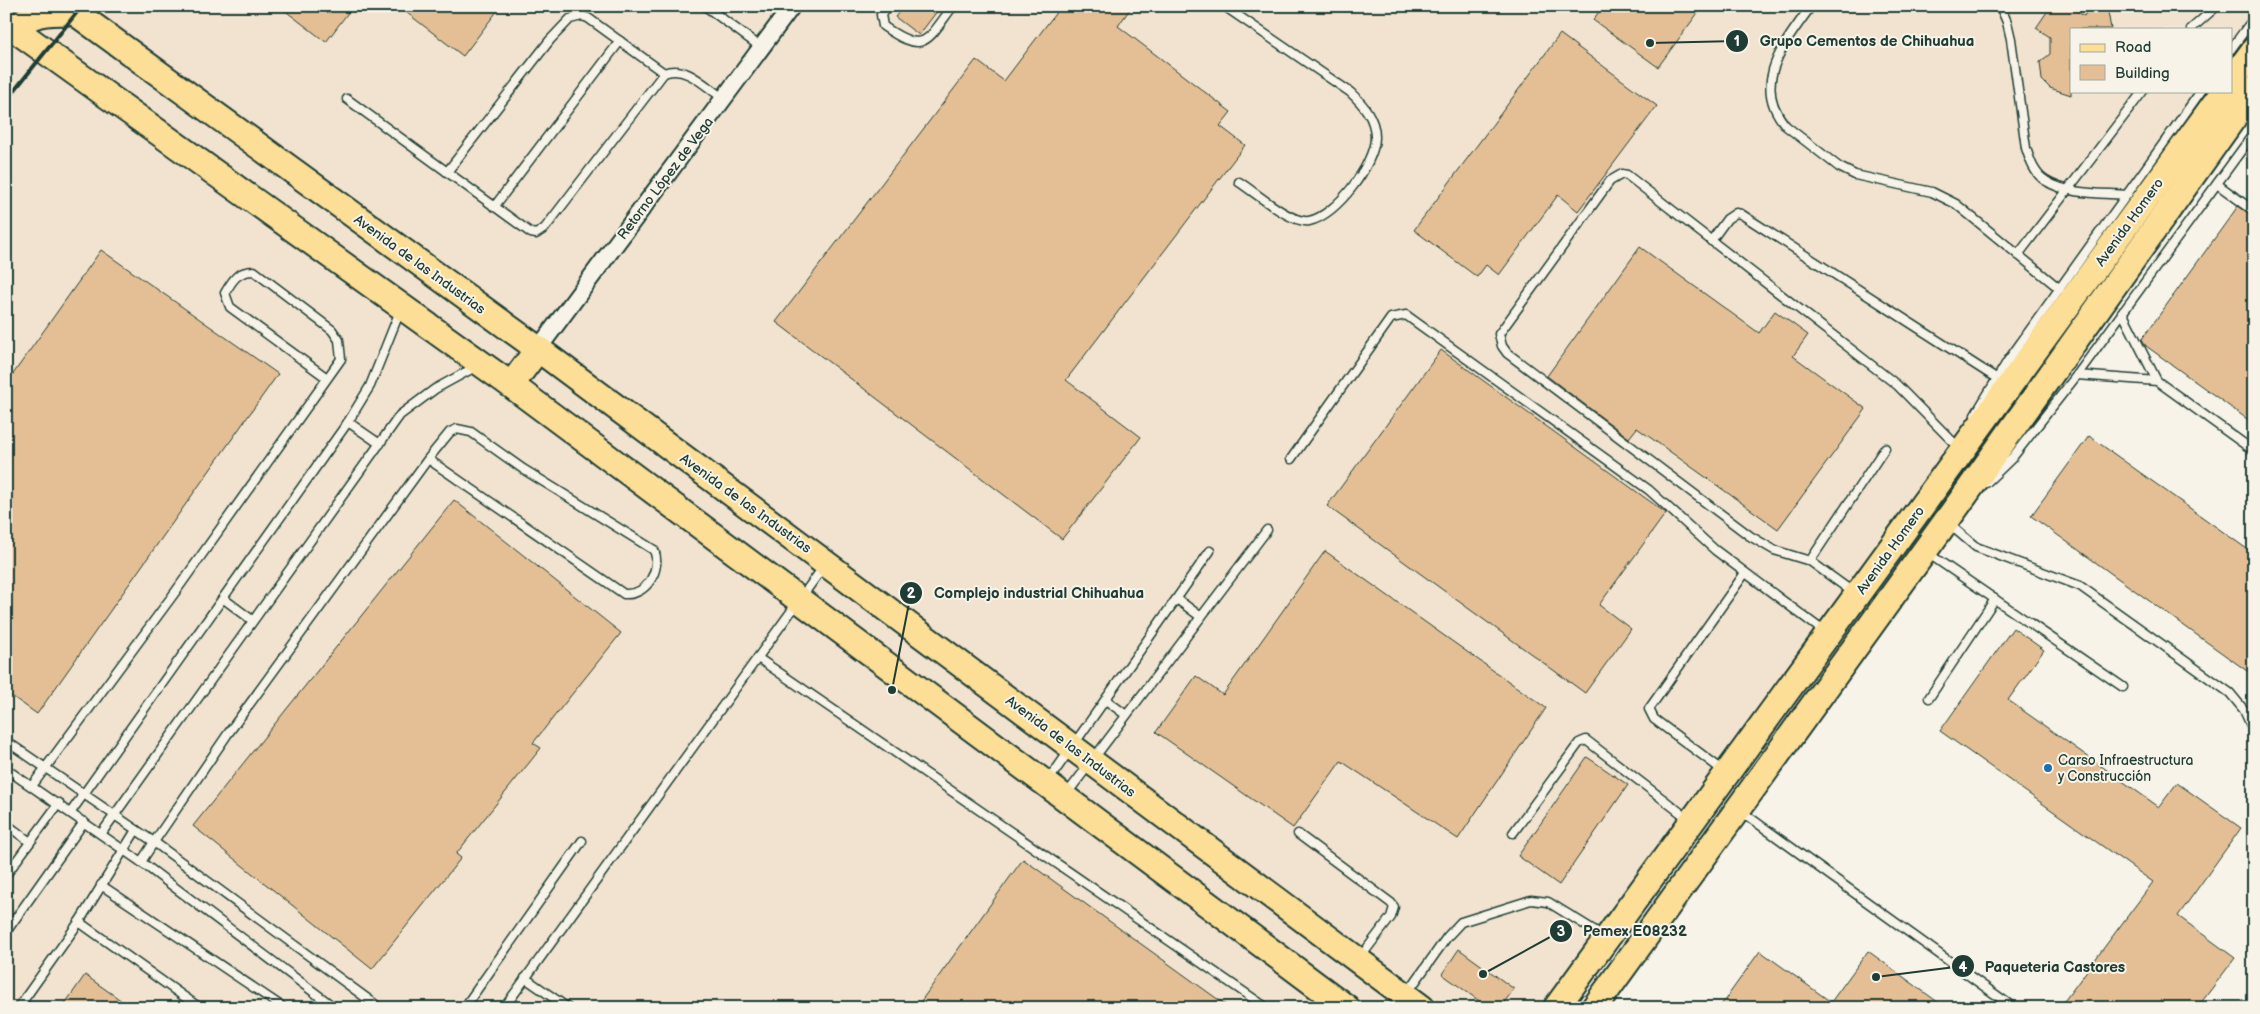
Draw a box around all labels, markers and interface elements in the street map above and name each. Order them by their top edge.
callout: Grupo Cementos de Chihuahua [1724,26,1984,56]
legend [2070,28,2232,92]
text: 1 [1734,32,1740,51]
text: Grupo Cementos de Chihuahua [1760,32,1974,51]
text: Road [2115,38,2151,57]
text: Building [2115,64,2170,83]
street label: Retorno López de Vega [614,114,717,243]
street label: Avenida Homero [2092,175,2167,270]
street label: Avenida de las Industrias [351,211,489,318]
street label: Avenida de las Industrias [677,450,815,557]
street label: Avenida Homero [1853,503,1928,598]
callout: Complejo industrial Chihuahua [899,578,1154,608]
text: 2 [907,584,916,603]
text: Complejo industrial Chihuahua [934,584,1144,603]
street label: Avenida de las Industrias [1002,692,1139,801]
place label: Carso Infraestructura y Construcción [2057,752,2194,785]
marker: Carso Infraestructura y Construcción [2042,762,2054,774]
callout: Pemex E08232 [1548,916,1697,946]
text: 3 [1557,922,1566,941]
text: Pemex E08232 [1583,922,1687,941]
callout: Paqueteria Castores [1950,951,2135,981]
text: 4 [1959,958,1968,977]
text: Paqueteria Castores [1985,958,2125,977]

